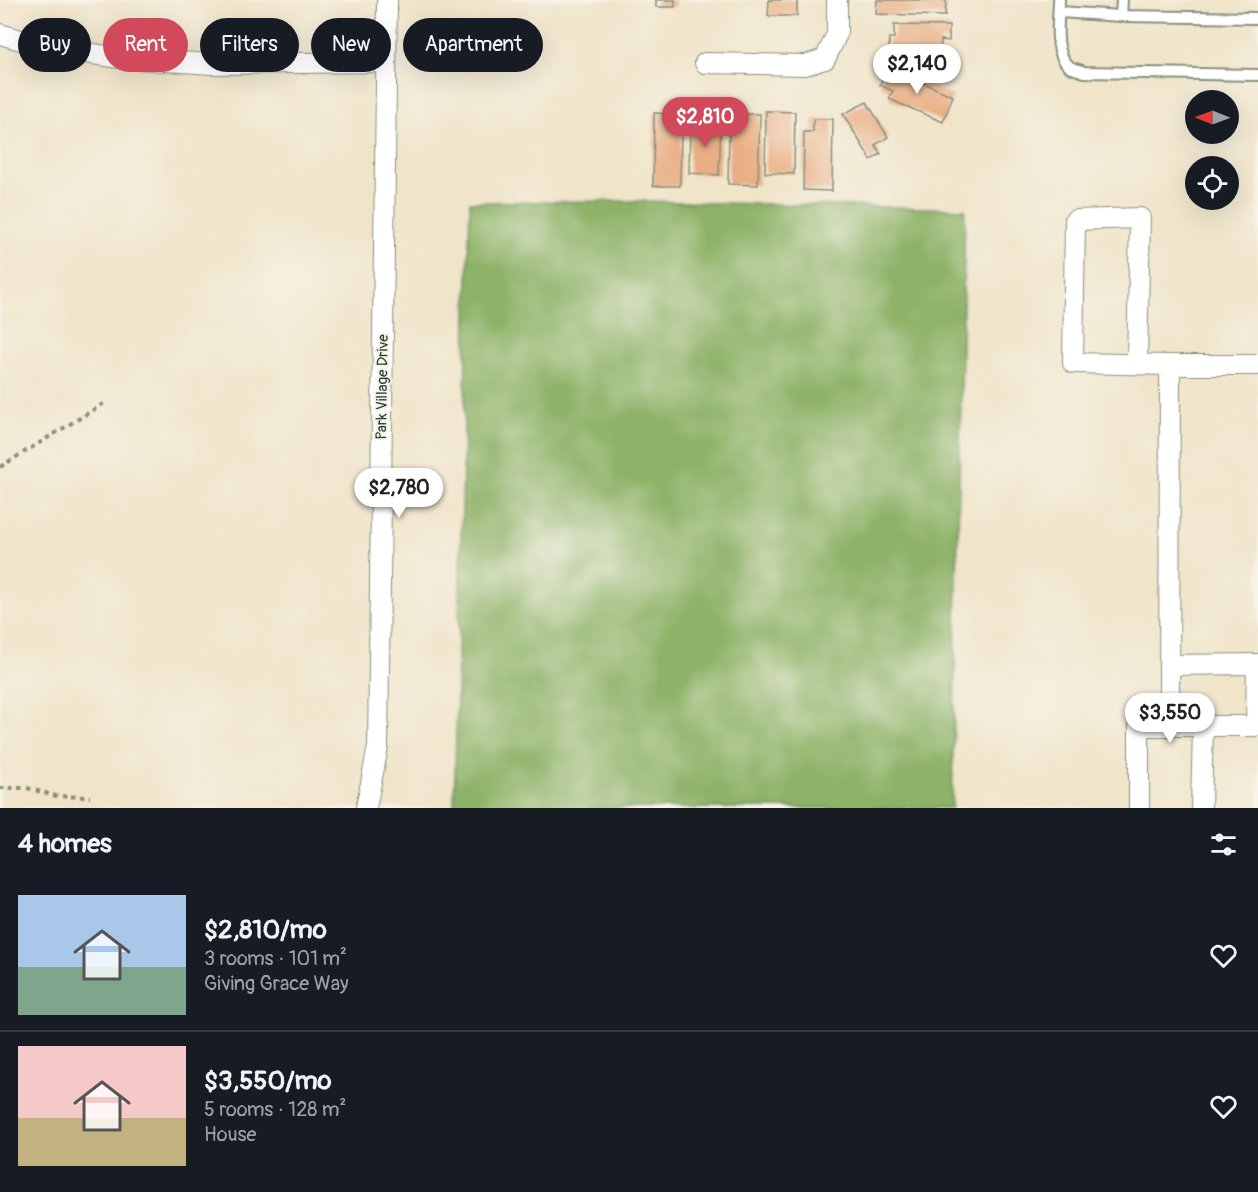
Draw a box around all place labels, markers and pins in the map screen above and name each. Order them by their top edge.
pin: $2,140 [868,44,966,95]
pin: $2,810 [656,97,754,148]
pin: $2,780 [350,468,448,519]
pin: $3,550 [1121,693,1219,744]

